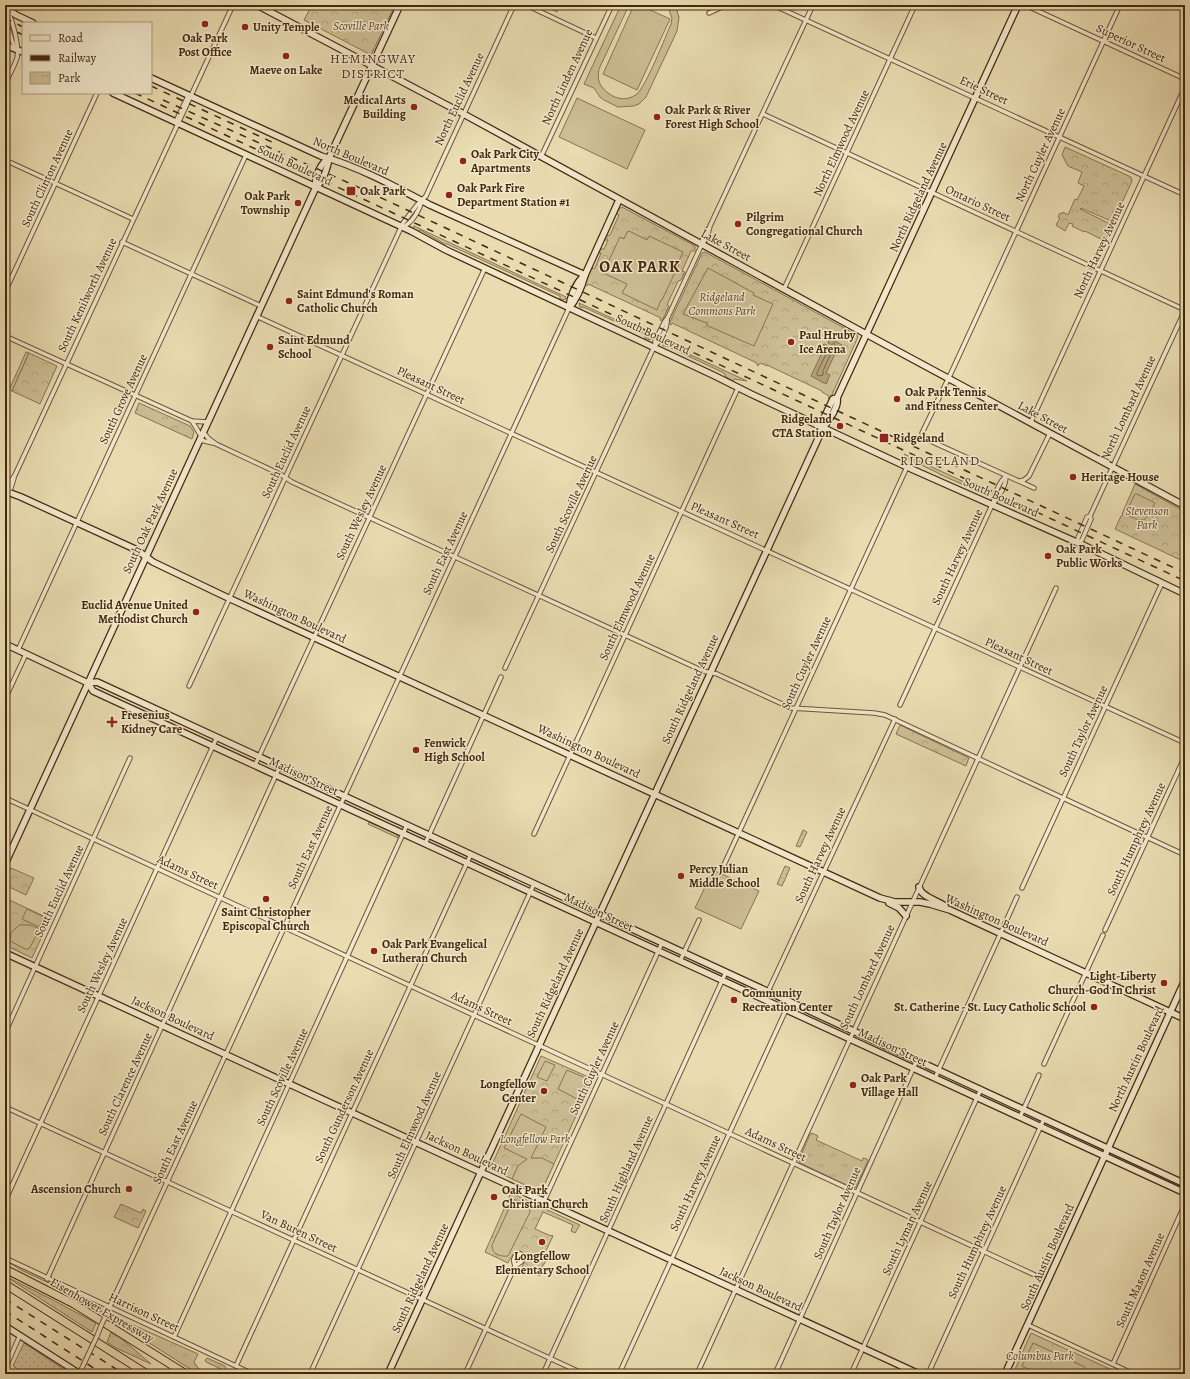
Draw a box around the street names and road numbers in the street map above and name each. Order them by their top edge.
street label: Superior Street [1094,20,1168,66]
street label: North Linden Avenue [538,26,596,128]
street label: North Euclid Avenue [430,50,488,148]
street label: Erie Street [957,72,1011,108]
street label: North Elmwood Avenue [809,87,873,199]
street label: North Cuyler Avenue [1011,105,1069,205]
street label: South Clinton Avenue [17,126,77,230]
street label: North Boulevard [311,133,392,179]
street label: North Ridgeland Avenue [885,139,951,255]
street label: South Boulevard [255,141,336,190]
street label: Ontario Street [943,181,1013,225]
street label: North Harvey Avenue [1070,199,1128,301]
street label: Lake Street [698,225,754,265]
street label: South Kenilworth Avenue [54,235,120,355]
street label: South Boulevard [613,310,694,359]
street label: South Grove Avenue [95,351,151,447]
street label: North Lombard Avenue [1097,353,1159,463]
street label: Pleasant Street [394,362,468,408]
street label: Lake Street [1015,397,1071,437]
street label: South Euclid Avenue [257,403,315,501]
street label: South Scoville Avenue [541,452,601,556]
street label: South Wesley Avenue [332,462,390,562]
street label: South Oak Park Avenue [119,466,181,576]
street label: South Boulevard [961,473,1042,521]
street label: Pleasant Street [688,498,762,542]
street label: South Harvey Avenue [928,506,986,608]
street label: South East Avenue [419,509,471,597]
street label: South Elmwood Avenue [595,551,659,663]
street label: Washington Boulevard [240,585,349,647]
street label: South Cuyler Avenue [777,614,835,712]
street label: South Ridgeland Avenue [658,632,722,746]
street label: Pleasant Street [982,633,1056,679]
street label: South Taylor Avenue [1055,682,1111,780]
street label: Washington Boulevard [534,720,643,782]
street label: Madison Street [267,753,341,799]
street label: South Humphrey Avenue [1103,780,1169,898]
street label: South East Avenue [284,803,336,891]
street label: South Harvey Avenue [791,804,849,906]
street label: South Euclid Avenue [30,842,88,940]
street label: Adams Street [154,850,221,893]
street label: Madison Street [562,889,636,935]
street label: Washington Boulevard [942,890,1052,950]
street label: South Wesley Avenue [73,915,131,1015]
street label: South Lombard Avenue [836,922,898,1032]
street label: South Ridgeland Avenue [523,926,587,1040]
street label: Adams Street [448,986,515,1029]
street label: Jackson Boulevard [129,992,217,1044]
street label: North Austin Boulevard [1104,1003,1168,1115]
street label: South Cuyler Avenue [565,1019,623,1117]
street label: Madison Street [856,1024,930,1070]
street label: South Scoville Avenue [252,1025,312,1129]
street label: South Clarence Avenue [94,1030,156,1138]
street label: South Gunderson Avenue [311,1046,377,1166]
street label: South Elmwood Avenue [383,1069,445,1181]
street label: South East Avenue [149,1098,201,1186]
street label: South Highland Avenue [595,1113,657,1225]
street label: Adams Street [742,1122,809,1165]
street label: Jackson Boulevard [423,1127,511,1179]
street label: South Harvey Avenue [666,1132,724,1234]
street label: South Taylor Avenue [809,1164,865,1262]
street label: South Lyman Avenue [878,1178,936,1278]
street label: South Humphrey Avenue [944,1183,1010,1301]
street label: South Austin Boulevard [1016,1201,1078,1313]
street label: Van Buren Street [257,1206,340,1256]
street label: South Ridgeland Avenue [388,1221,452,1335]
street label: South Mason Avenue [1112,1230,1168,1330]
street label: Jackson Boulevard [717,1263,805,1315]
street label: Eisenhower Expressway [47,1274,157,1347]
street label: Harrison Street [106,1289,182,1335]

